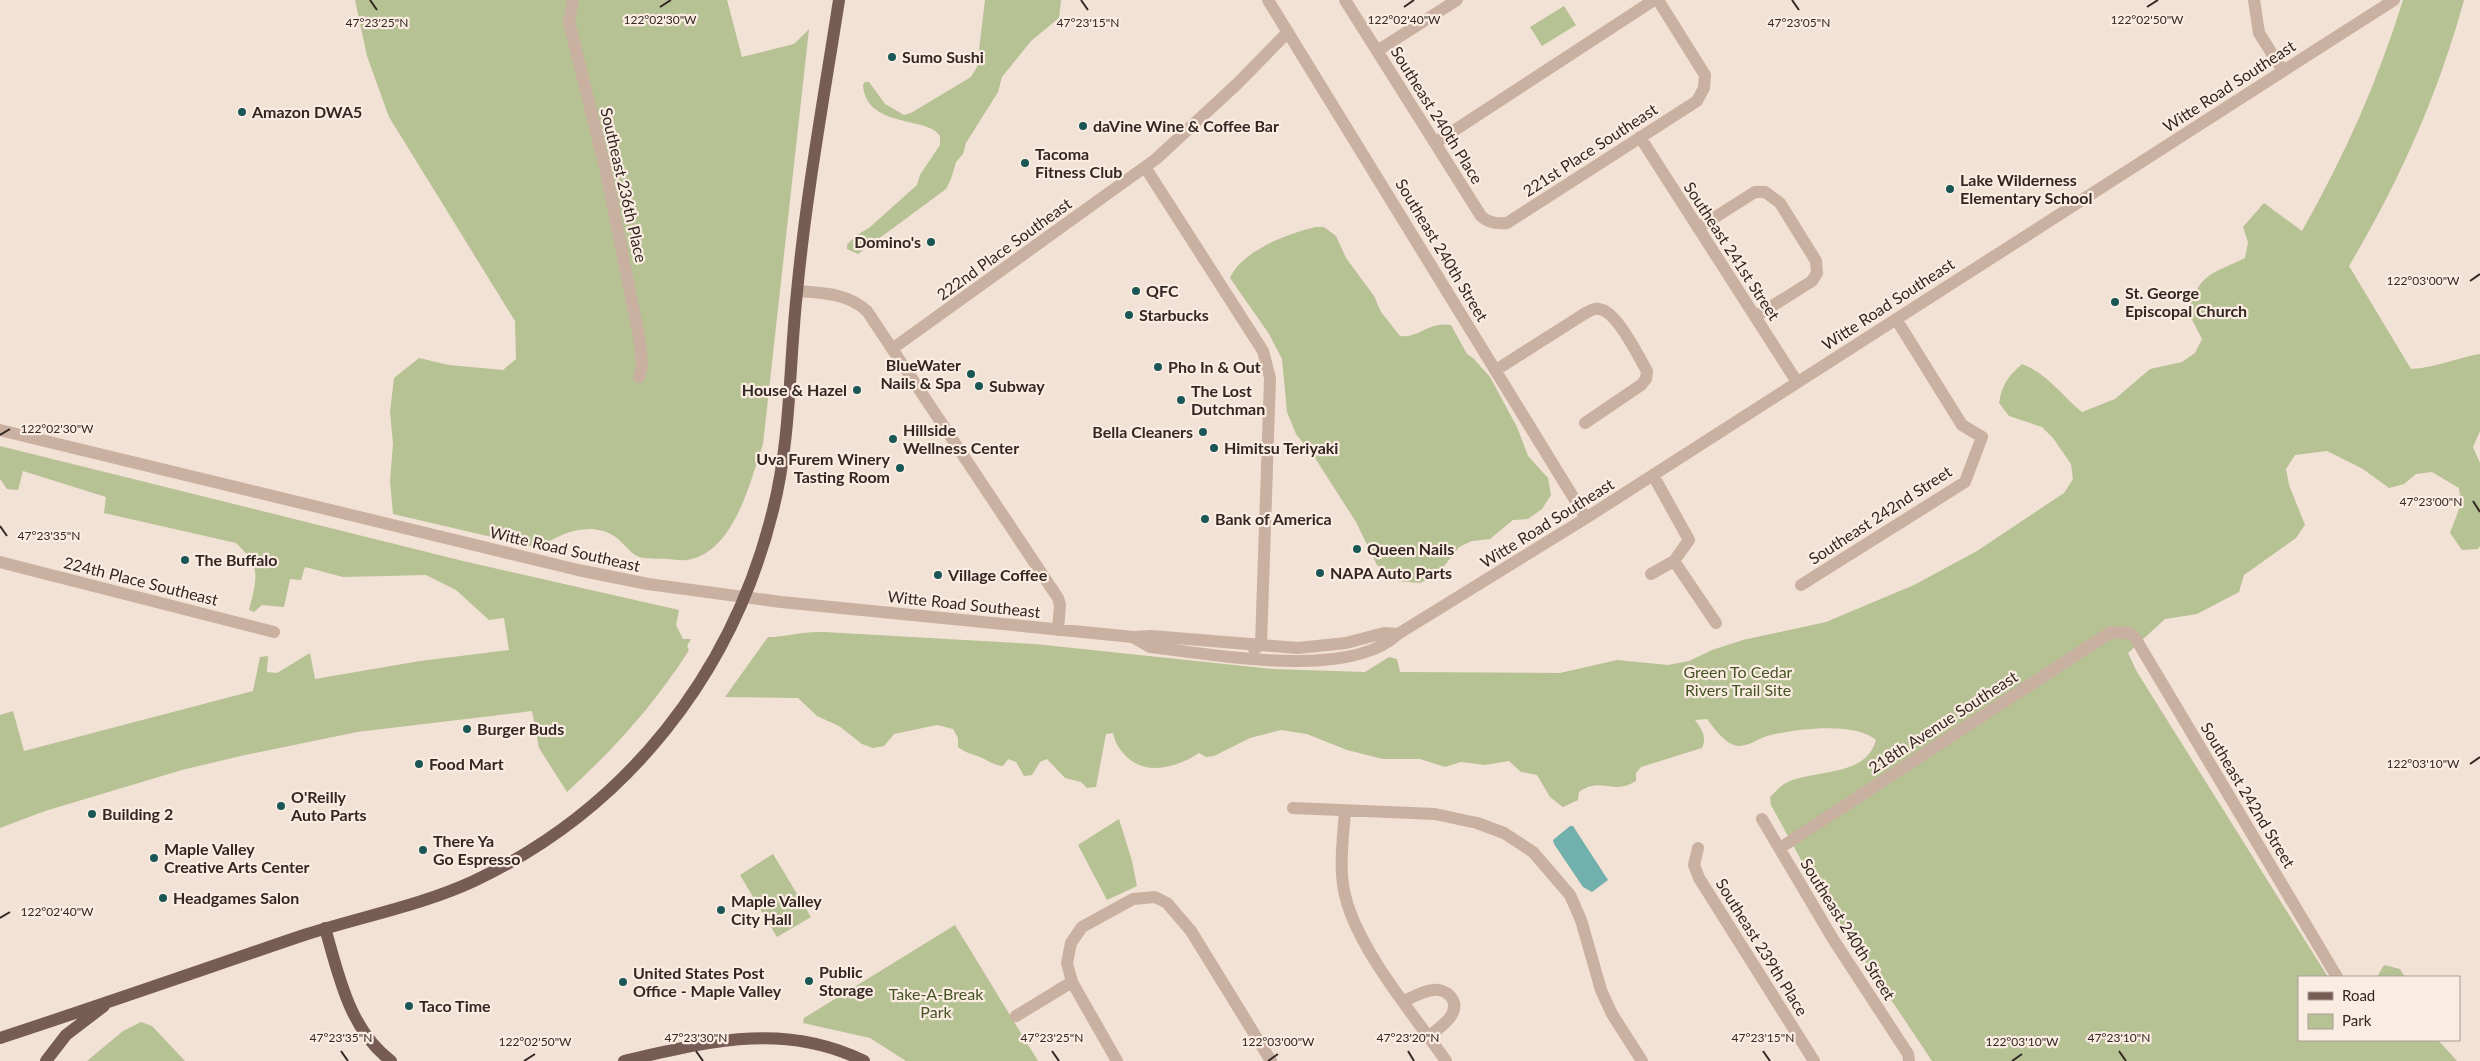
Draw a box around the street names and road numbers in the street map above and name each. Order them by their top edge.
street label: Witte Road Southeast [2159,36,2299,135]
street label: Southeast 240th Place [1387,43,1487,187]
street label: 221st Place Southeast [1519,99,1661,200]
street label: Southeast 236th Place [597,106,652,264]
street label: Southeast 240th Street [1392,175,1493,325]
street label: Southeast 241st Street [1681,178,1784,324]
street label: 222nd Place Southeast [933,193,1075,304]
street label: Witte Road Southeast [1818,254,1958,353]
street label: Southeast 242nd Street [1805,461,1955,568]
street label: Witte Road Southeast [1477,474,1617,571]
street label: Witte Road Southeast [488,522,642,575]
street label: 224th Place Southeast [62,552,220,609]
street label: Witte Road Southeast [887,586,1042,621]
street label: 218th Avenue Southeast [1865,666,2021,777]
street label: Southeast 242nd Street [2197,719,2300,871]
street label: Southeast 240th Street [1797,855,1900,1003]
street label: Southeast 239th Place [1712,875,1812,1019]

